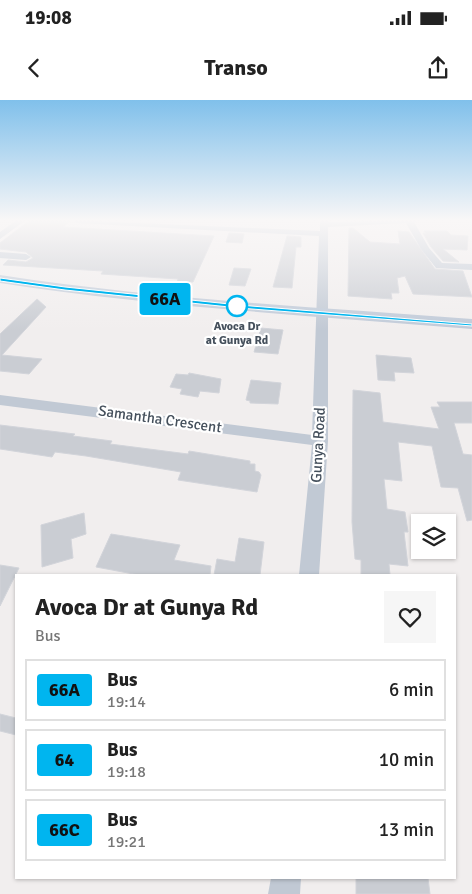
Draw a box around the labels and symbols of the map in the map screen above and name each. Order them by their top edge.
line badge: 66A [136,283,194,315]
marker: Avoca Dr at Gunya Rd [226,295,248,317]
place label: Avoca Dr at Gunya Rd [206,319,269,348]
street label: Samantha Crescent [97,401,223,437]
street label: Gunya Road [307,407,329,483]

